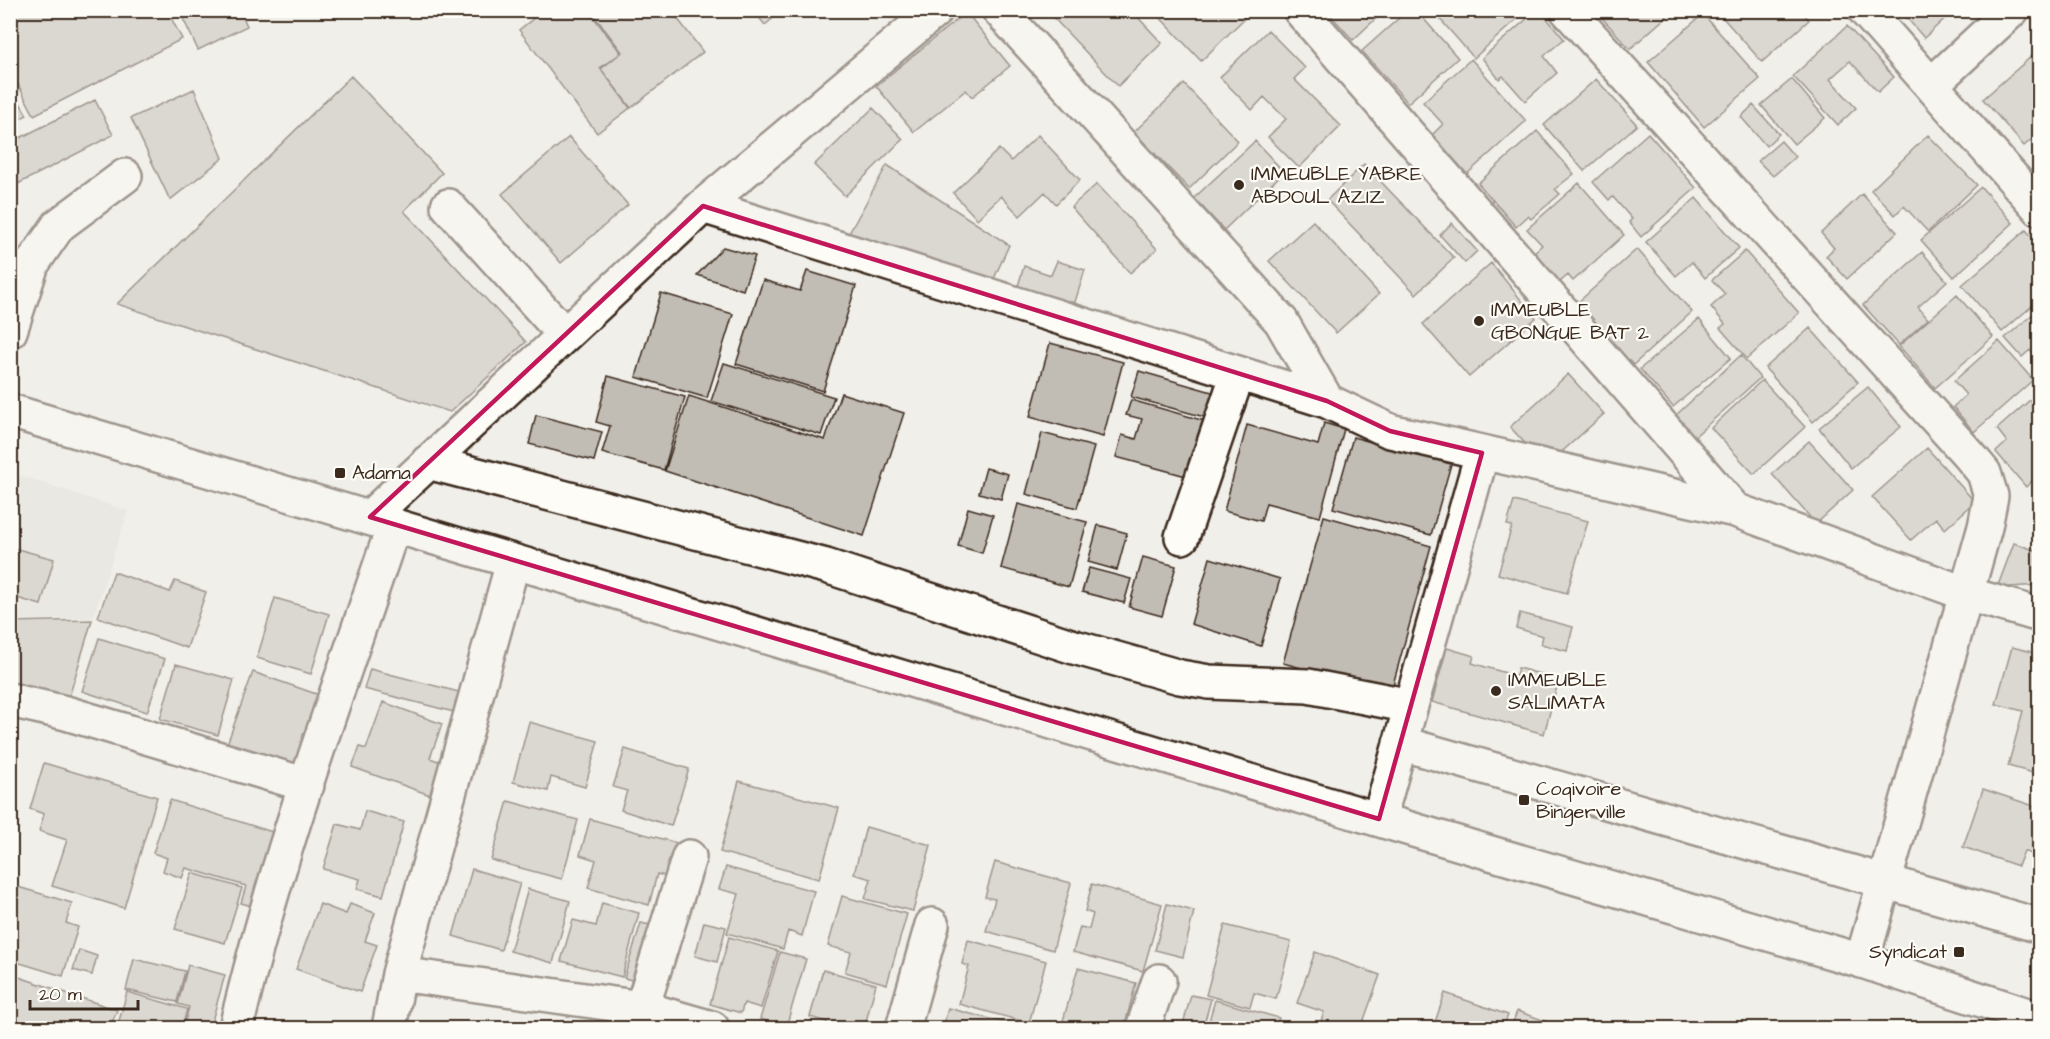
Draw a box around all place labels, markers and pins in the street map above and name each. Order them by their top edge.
place label: IMMEUBLE YABRE ABDOUL AZIZ [1251,160,1422,211]
marker: IMMEUBLE YABRE ABDOUL AZIZ [1232,178,1246,192]
place label: IMMEUBLE GBONGUE BAT 2 [1491,296,1649,347]
marker: IMMEUBLE GBONGUE BAT 2 [1472,314,1486,328]
place label: Adama [352,459,411,487]
marker: Adama [333,466,347,480]
place label: IMMEUBLE SALIMATA [1508,666,1607,717]
marker: IMMEUBLE SALIMATA [1489,684,1503,698]
place label: Coqivoire Bingerville [1536,775,1626,827]
marker: Coqivoire Bingerville [1517,793,1531,807]
place label: Syndicat [1869,938,1947,967]
marker: Syndicat [1952,945,1966,959]

